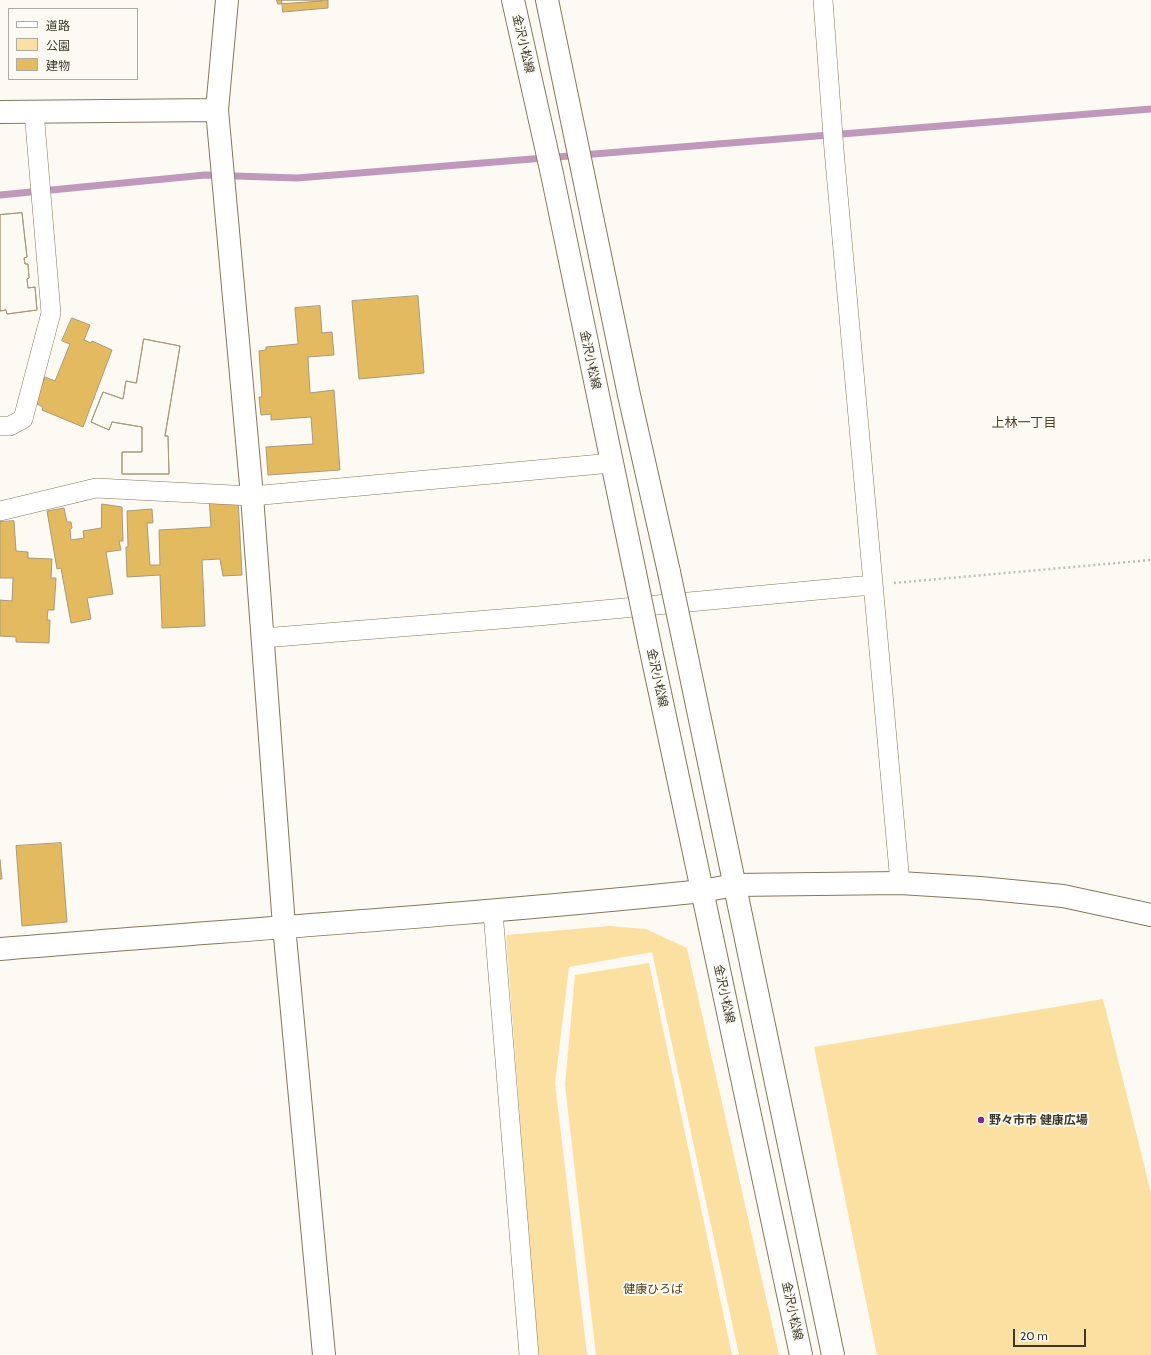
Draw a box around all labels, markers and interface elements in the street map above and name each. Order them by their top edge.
legend [8,8,138,80]
street label: 金沢小松線 [509,13,537,75]
text: 道路 [46,18,70,33]
text: 公園 [46,38,70,53]
text: 建物 [46,58,70,73]
street label: 金沢小松線 [577,329,603,391]
district label: 上林一丁目 [992,415,1056,431]
street label: 金沢小松線 [644,647,670,709]
street label: 金沢小松線 [711,963,737,1025]
place label: 野々市市 健康広場 [989,1113,1088,1127]
marker: 野々市市 健康広場 [976,1115,986,1125]
street label: 金沢小松線 [779,1280,805,1342]
park label: 健康ひろば [623,1282,683,1296]
scale bar [1015,1321,1088,1347]
text: 20 m [1020,1328,1048,1343]

